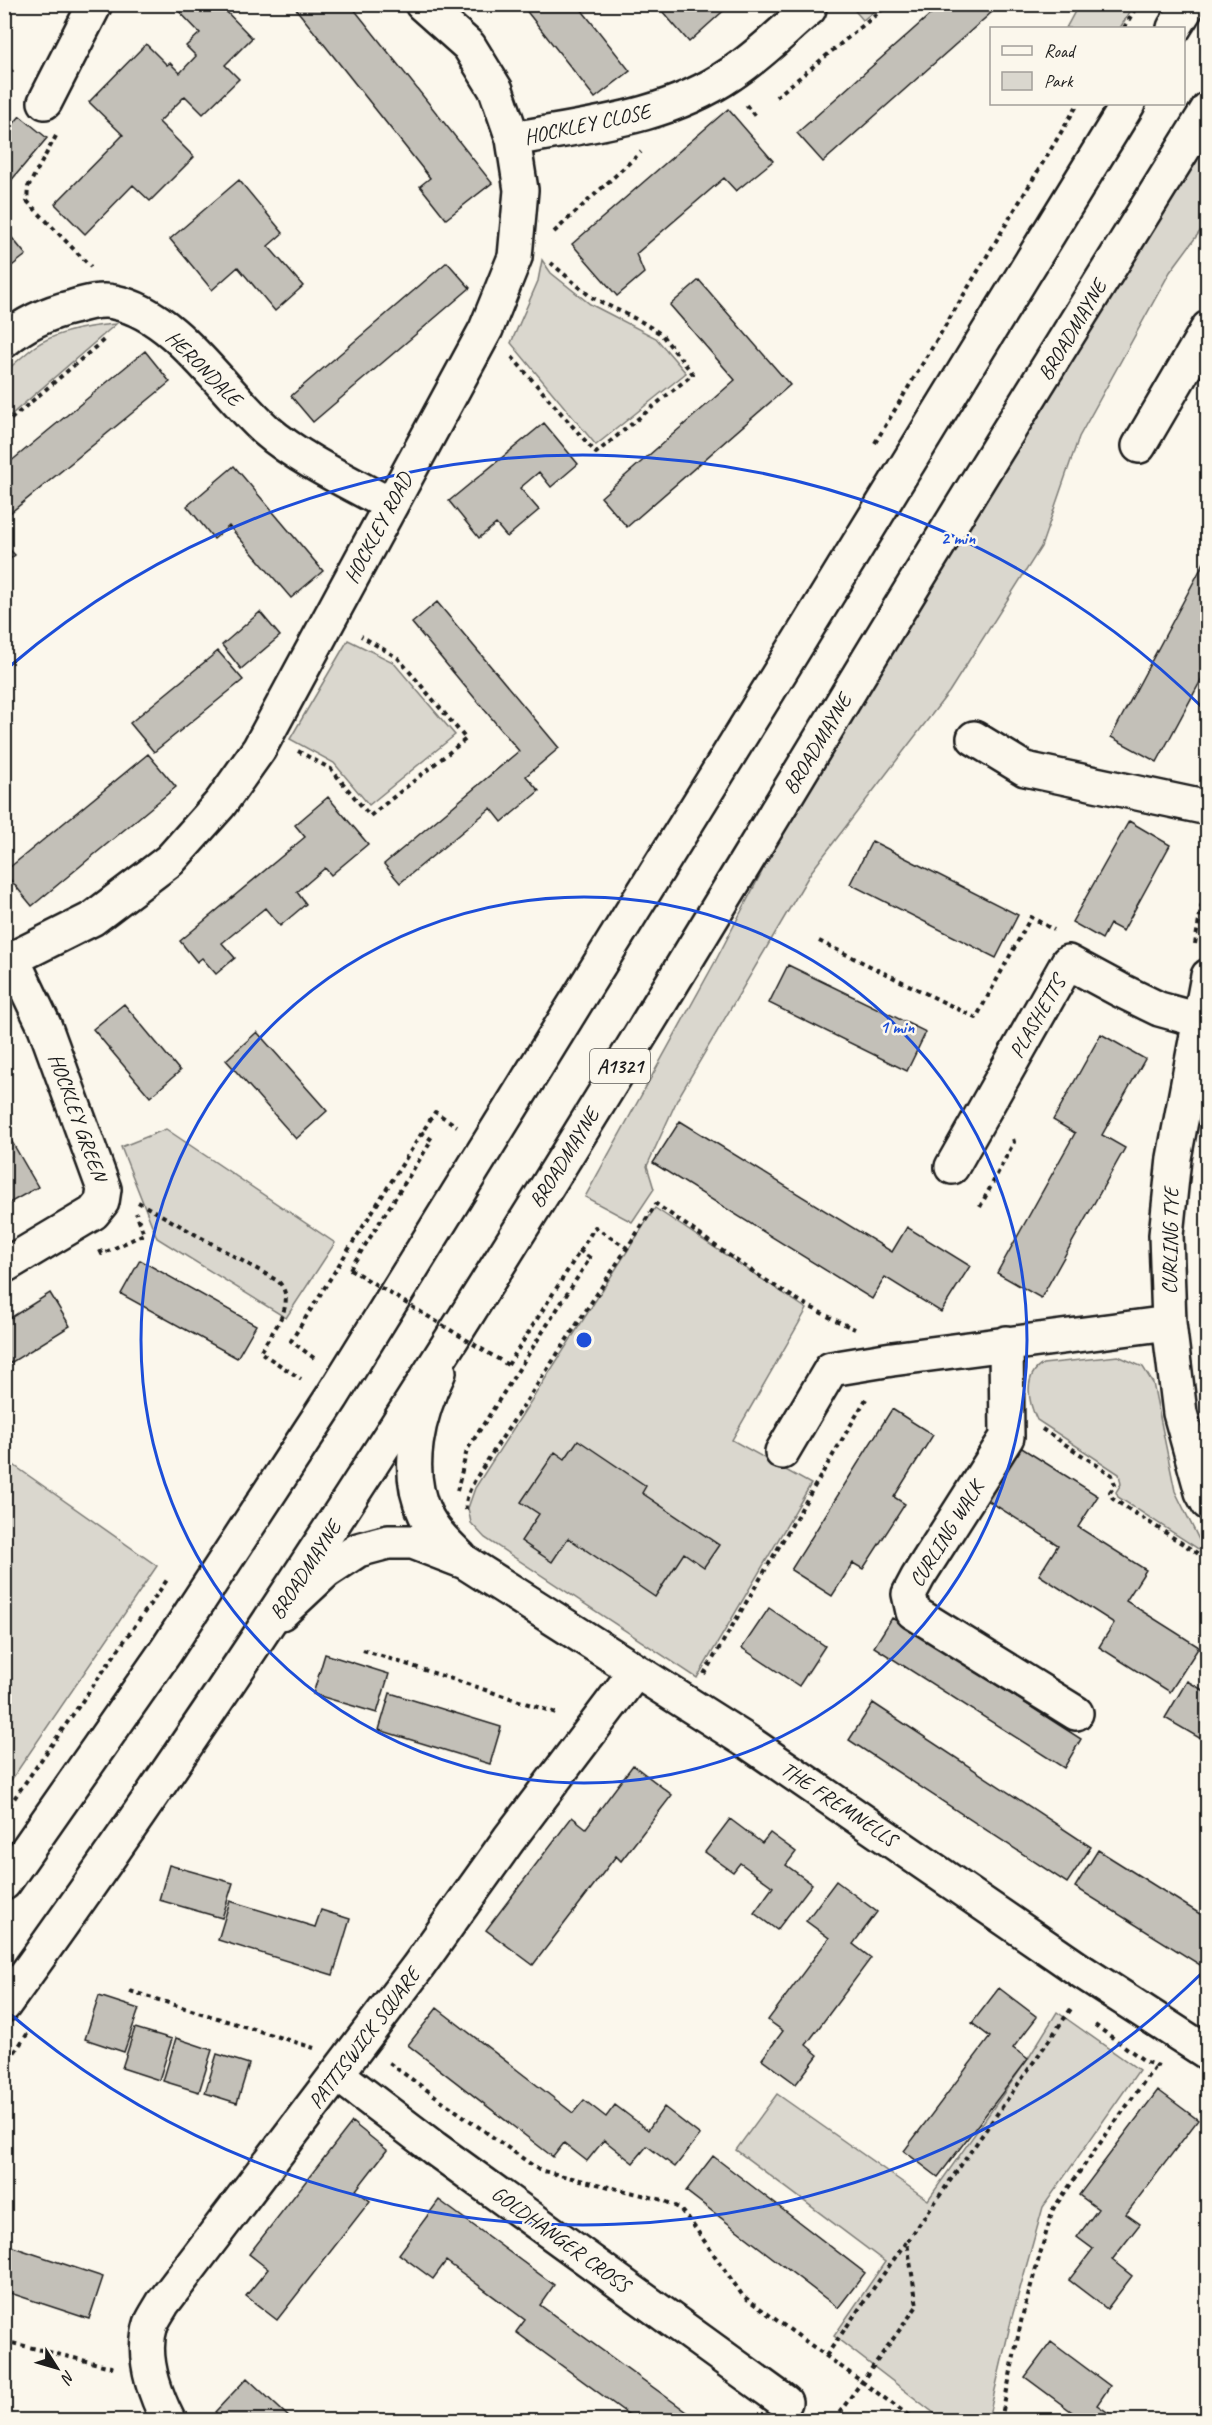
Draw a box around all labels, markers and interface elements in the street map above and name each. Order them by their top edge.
legend [990,27,1185,105]
text: Road [1044,40,1077,62]
text: Park [1044,70,1074,92]
street label: HOCKLEY CLOSE [522,97,655,150]
street label: BROADMAYNE [1032,273,1114,385]
street label: HERONDALE [161,325,250,414]
street label: HOCKLEY ROAD [338,467,419,588]
text: 2 min [941,527,976,549]
street label: BROADMAYNE [777,687,859,799]
street label: PLASHETTS [1003,968,1073,1063]
text: 1 min [880,1016,915,1038]
road number: A1321 [590,1049,650,1083]
street label: HOCKLEY GREEN [43,1050,114,1187]
street label: BROADMAYNE [523,1101,606,1212]
street label: CURLING TYE [1156,1185,1184,1295]
centre of rings [574,1330,594,1350]
street label: CURLING WALK [903,1473,991,1592]
street label: BROADMAYNE [264,1513,348,1624]
street label: THE FREMNELLS [776,1756,904,1854]
street label: PATTISWICK SQUARE [303,1960,427,2114]
street label: GOLDHANGER CROSS [487,2180,638,2300]
north arrow [27,2338,87,2398]
text: N [55,2366,79,2389]

